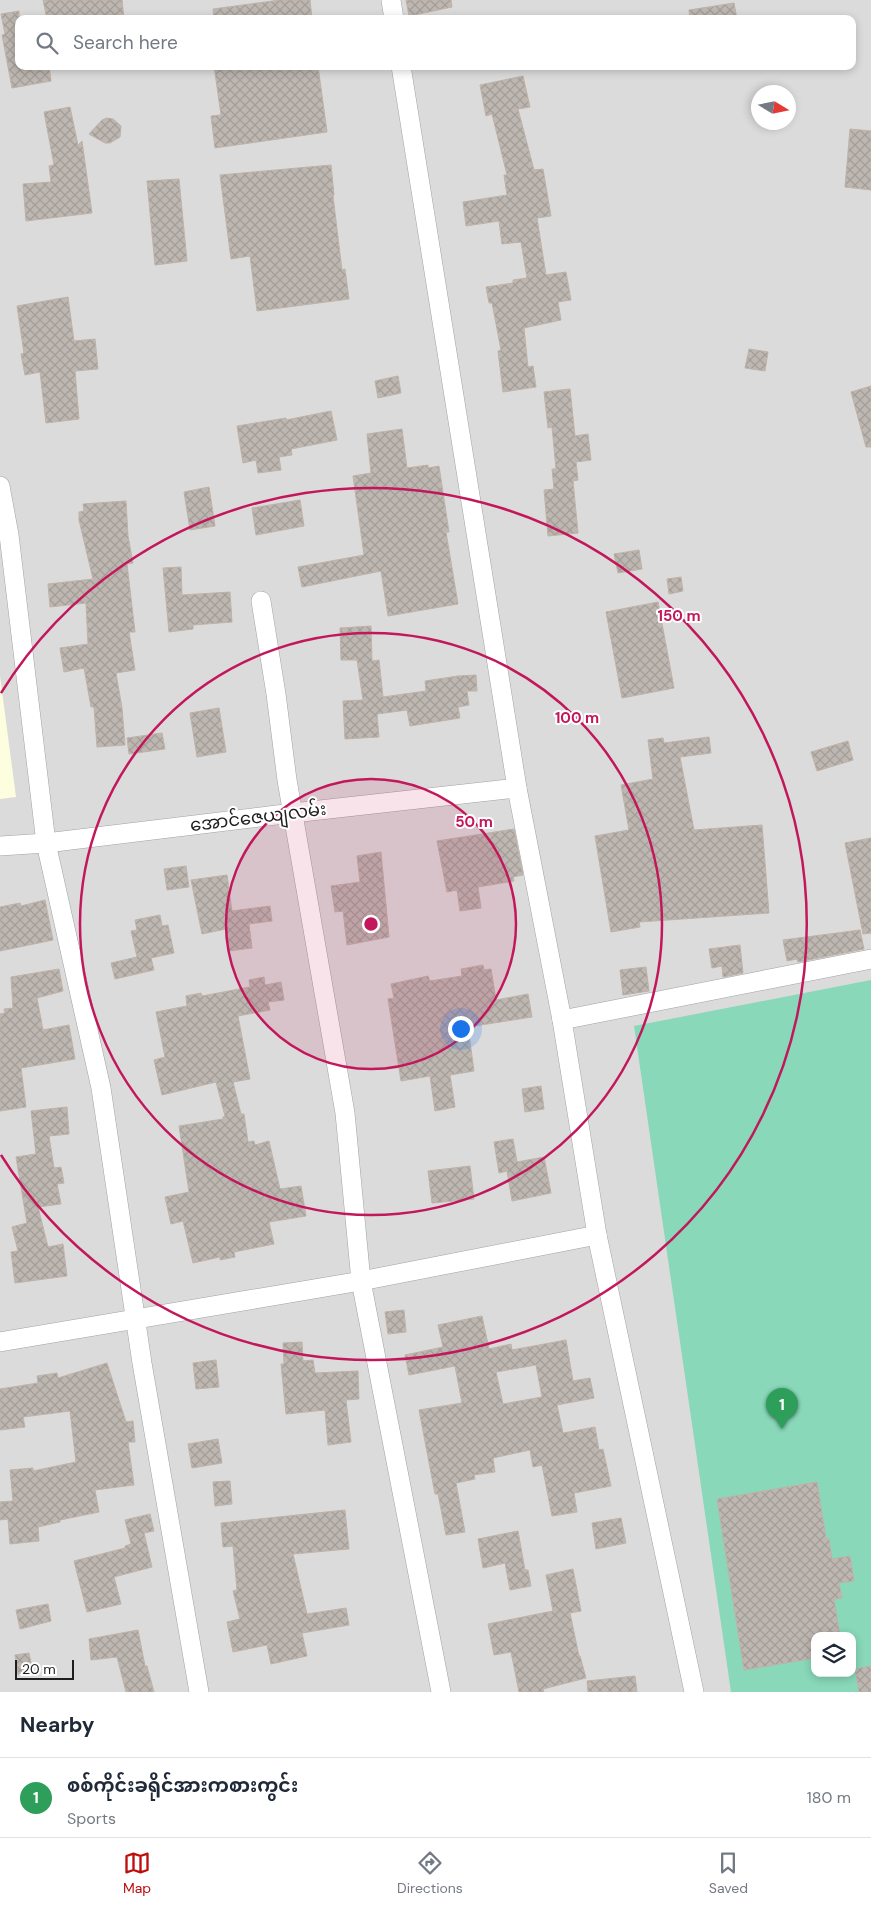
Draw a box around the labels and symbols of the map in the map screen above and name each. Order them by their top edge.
north arrow [751,85,796,130]
text: 150 m [658,606,701,626]
text: 100 m [555,708,599,728]
street label: အောင်ဇေယျလမ်း [188,796,328,840]
text: 50 m [455,812,493,832]
centre of rings [362,915,380,933]
your location [448,1016,474,1042]
pin: 1 [766,1388,798,1429]
scale bar [15,1657,74,1680]

